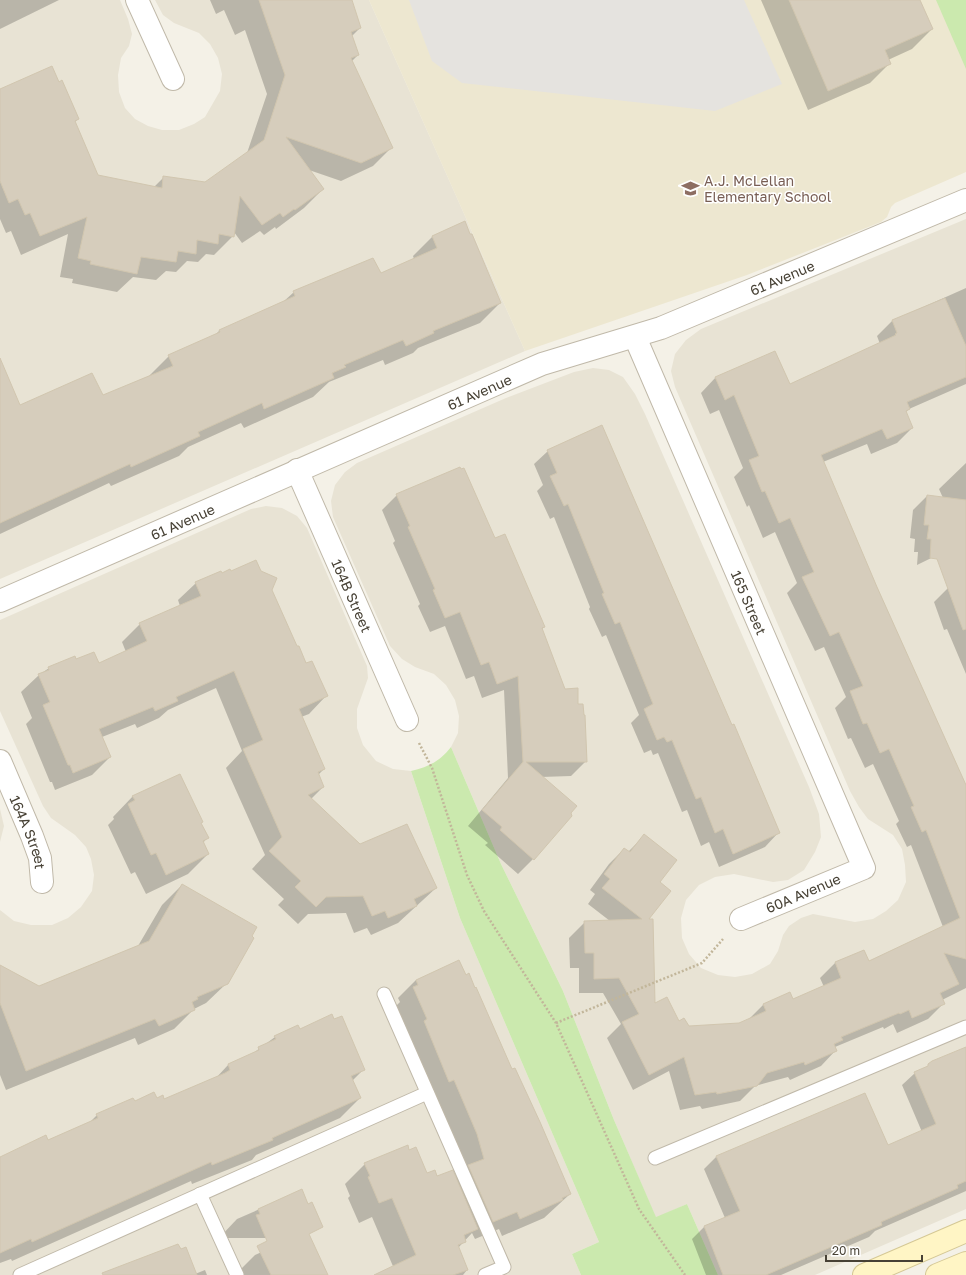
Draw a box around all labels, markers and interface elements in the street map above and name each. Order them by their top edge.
place label: A.J. McLellan Elementary School [704,172,831,205]
school or university icon: A.J. McLellan Elementary School [681,178,701,198]
street label: 61 Avenue [747,256,817,298]
street label: 61 Avenue [445,370,514,413]
street label: 61 Avenue [148,500,217,543]
street label: 164B Street [329,556,376,635]
street label: 165 Street [728,568,771,637]
street label: 164A Street [7,793,49,870]
street label: 60A Avenue [763,870,843,916]
scale bar [826,1237,922,1263]
text: 20 m [832,1243,860,1258]

